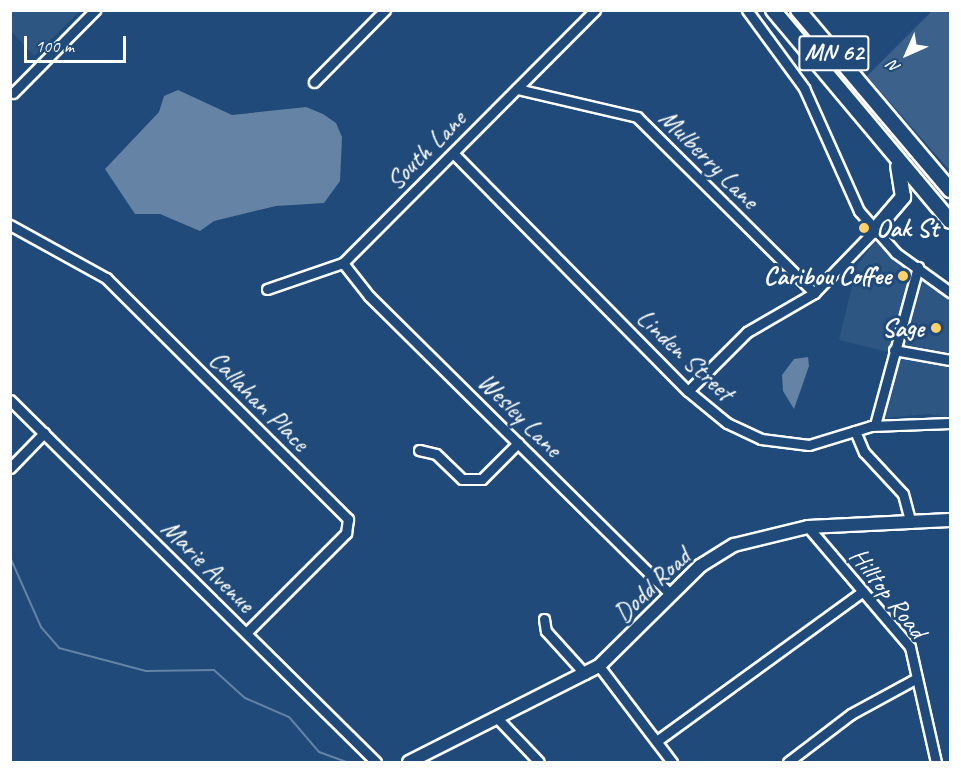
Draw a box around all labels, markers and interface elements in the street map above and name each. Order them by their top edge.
scale bar [27,24,129,62]
north arrow [877,24,937,84]
road number: MN 62 [798,32,870,74]
text: 100 m [35,35,74,57]
text: N [884,56,905,77]
street label: Mulberry Lane [652,102,766,216]
street label: South Lane [379,103,473,197]
place label: Oak St [876,212,939,244]
marker: Oak St [857,221,871,235]
place label: Caribou Coffee [763,260,891,292]
marker: Caribou Coffee [896,269,910,283]
street label: Linden Street [630,302,740,408]
place label: Sage [882,312,924,344]
marker: Sage [929,321,943,335]
street label: Callahan Place [202,344,316,458]
street label: Wesley Lane [471,366,569,464]
street label: Marie Avenue [155,513,261,619]
street label: Dodd Road [607,541,697,629]
street label: Hilltop Road [843,542,933,644]

